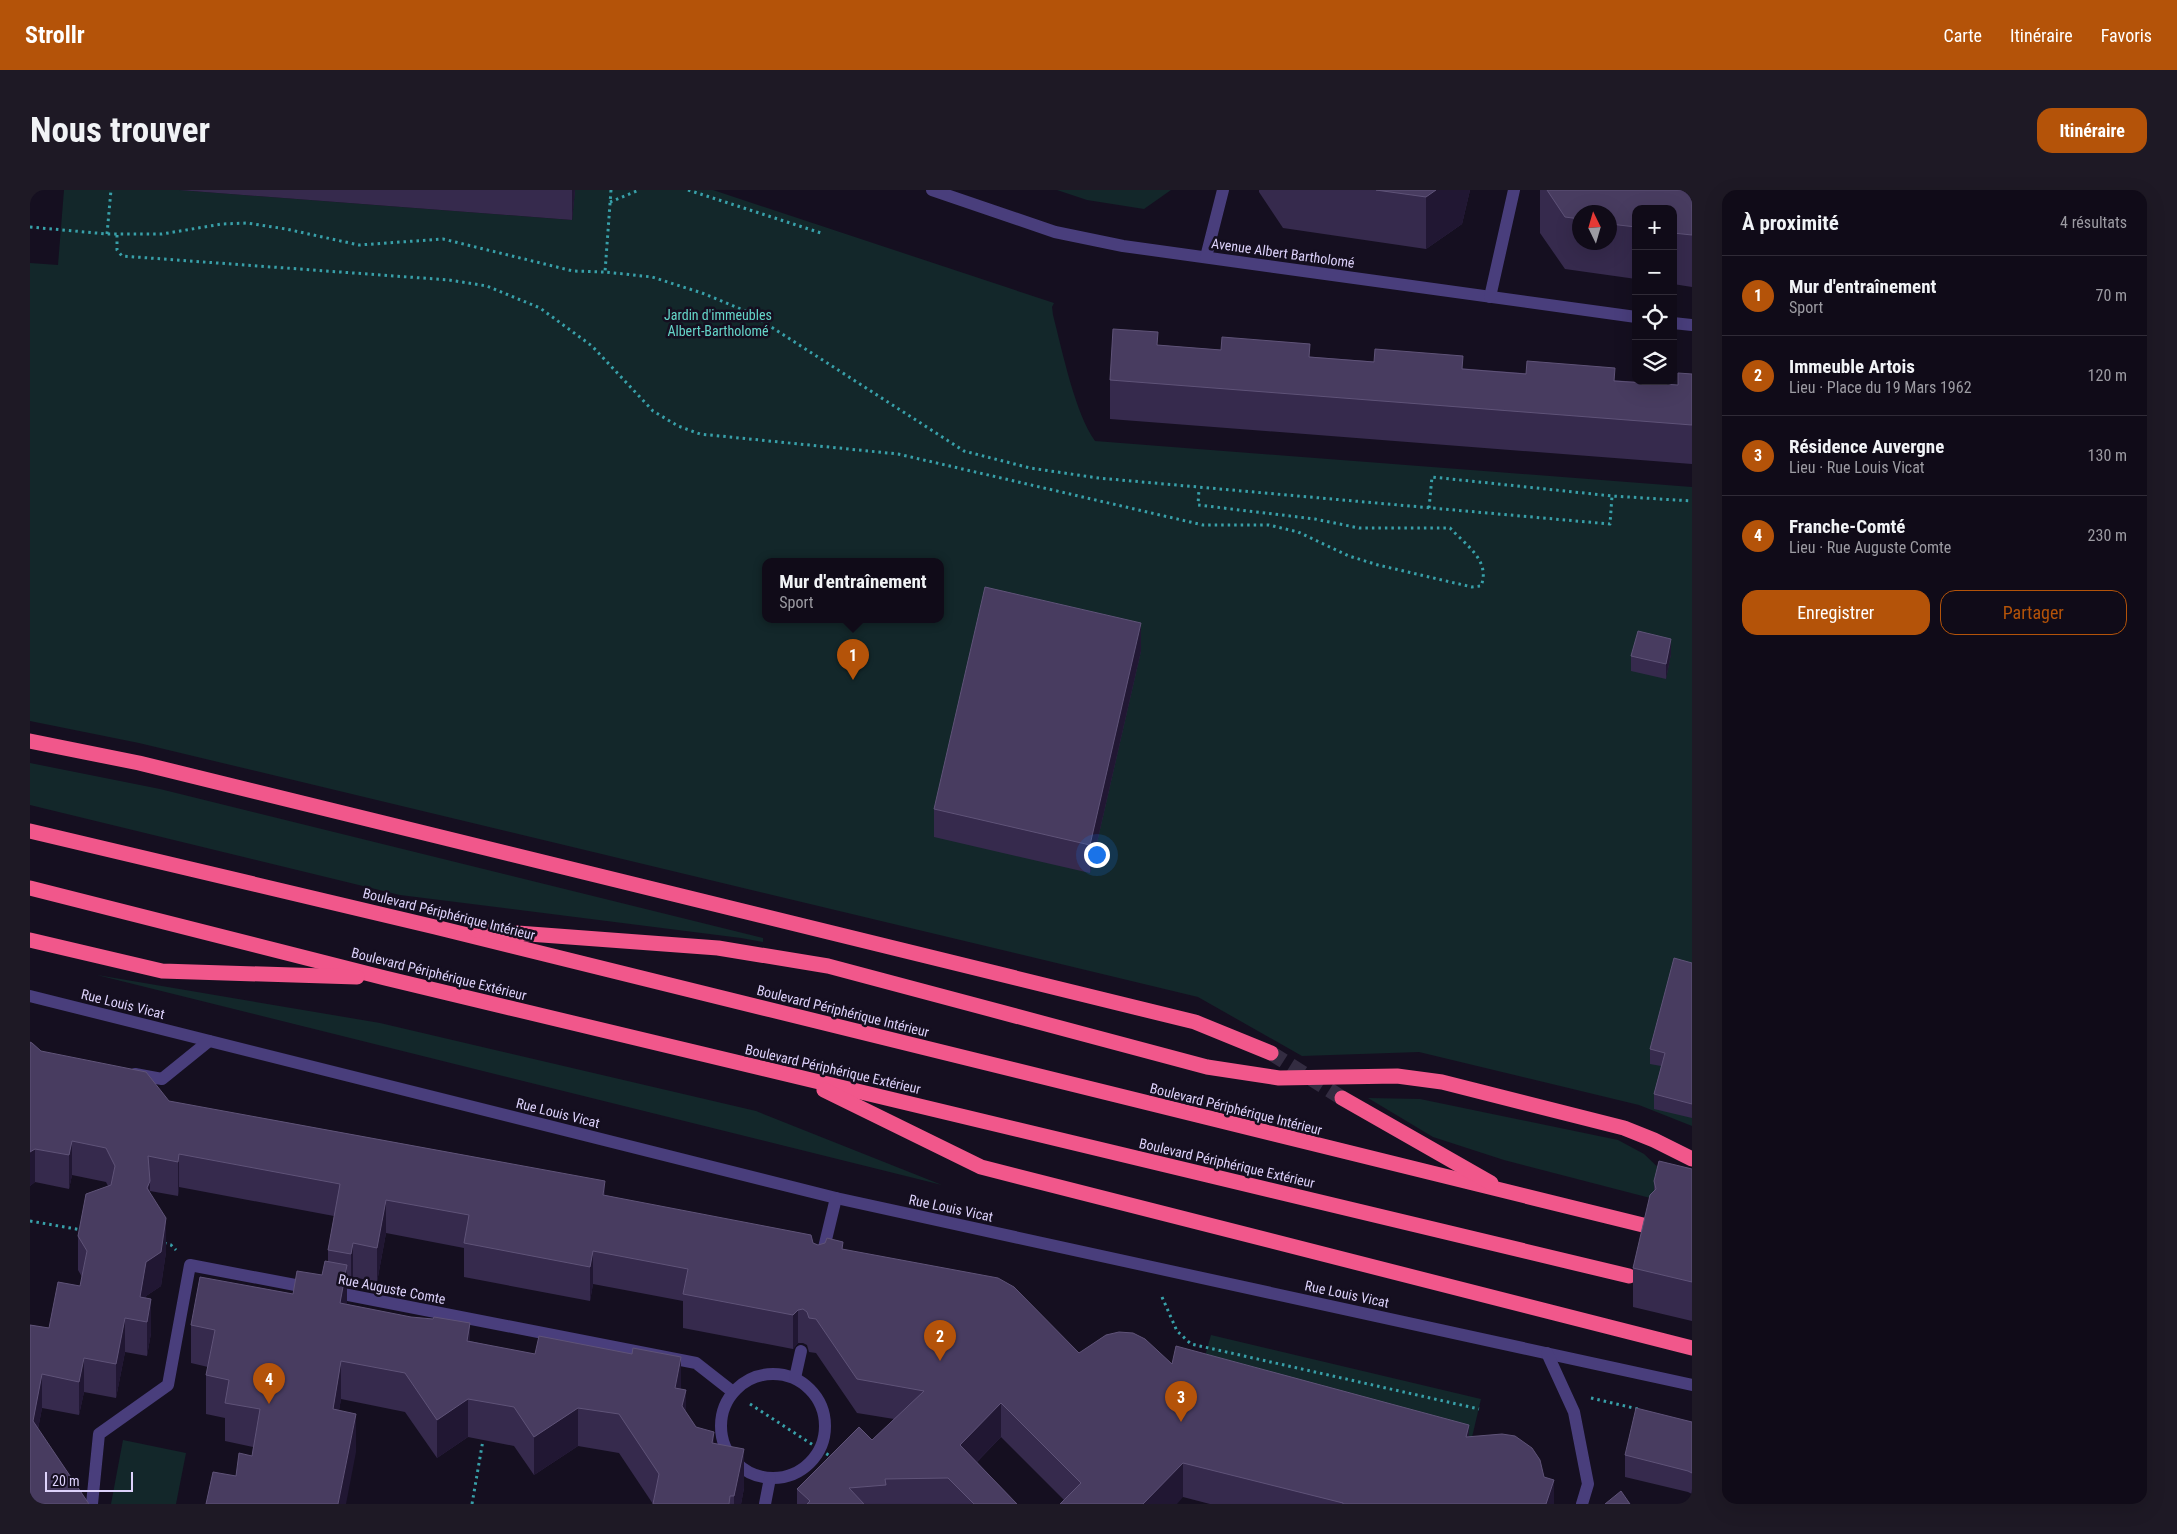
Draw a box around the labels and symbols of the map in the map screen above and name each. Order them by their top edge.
north arrow [1572,205,1617,250]
street label: Avenue Albert Bartholomé [1210,235,1356,271]
park label: Jardin d'immeubles Albert-Bartholomé [664,307,772,339]
pin: 1 [837,639,869,680]
your location [1084,842,1110,868]
street label: Boulevard Périphérique Intérieur [361,885,537,943]
street label: Boulevard Périphérique Extérieur [350,944,528,1004]
street label: Boulevard Périphérique Intérieur [755,982,931,1040]
street label: Rue Louis Vicat [80,986,166,1022]
street label: Boulevard Périphérique Extérieur [744,1041,922,1097]
street label: Boulevard Périphérique Intérieur [1148,1080,1324,1138]
street label: Rue Louis Vicat [515,1095,601,1131]
street label: Boulevard Périphérique Extérieur [1138,1135,1316,1191]
street label: Rue Louis Vicat [907,1191,995,1225]
street label: Rue Auguste Comte [337,1271,447,1307]
street label: Rue Louis Vicat [1303,1277,1391,1311]
pin: 2 [924,1320,956,1361]
pin: 4 [253,1363,285,1404]
pin: 3 [1165,1381,1197,1422]
scale bar [45,1469,132,1492]

